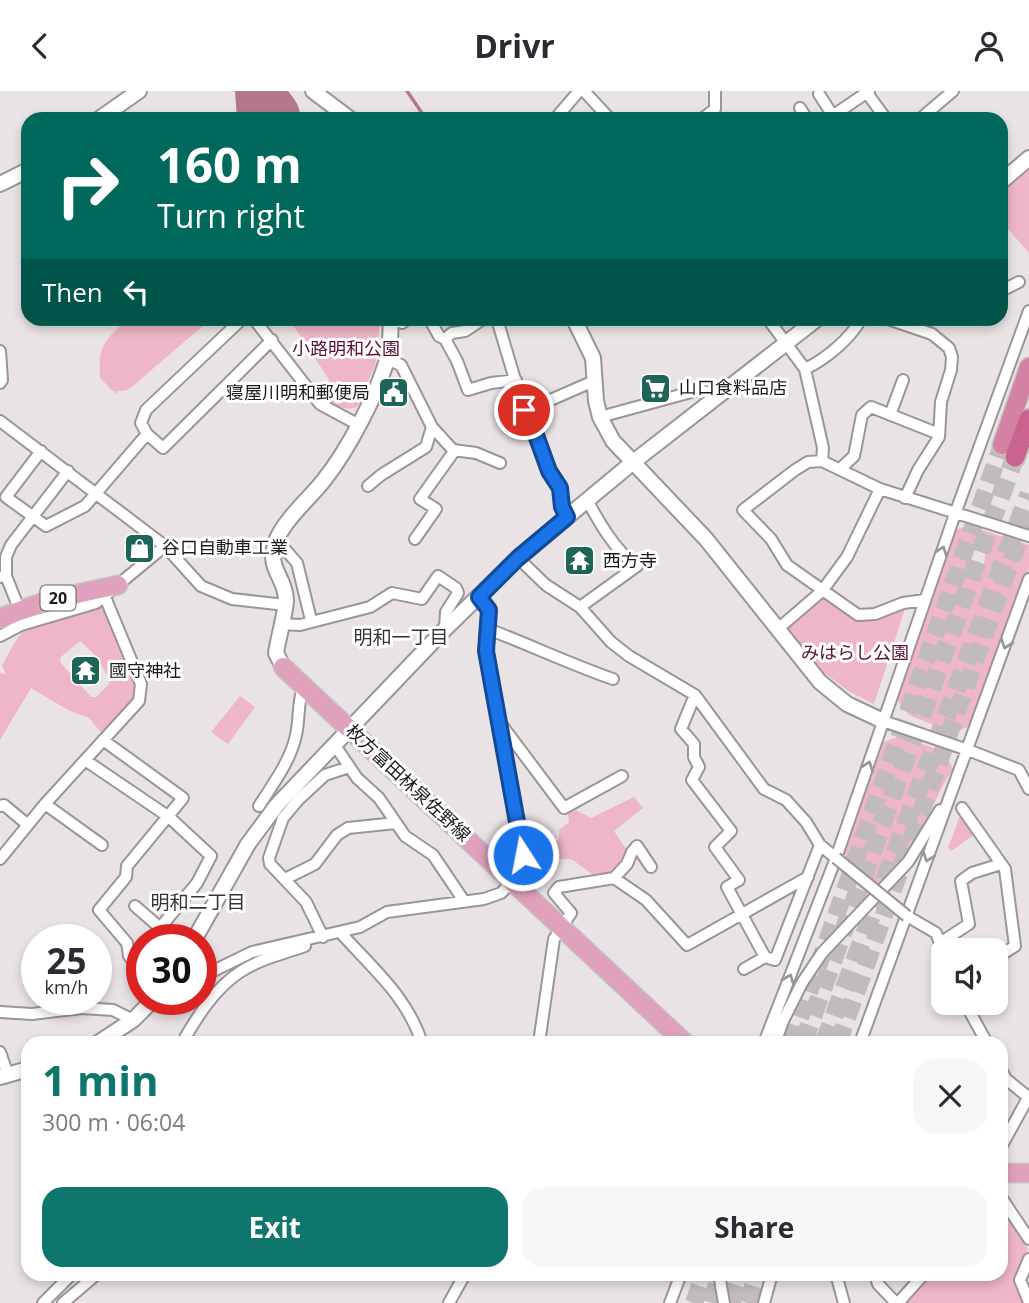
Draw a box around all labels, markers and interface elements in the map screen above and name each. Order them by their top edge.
text: Drivr [474,24,555,67]
icon: back [21,27,59,65]
icon: person [970,27,1008,65]
text: 160 m [157,131,302,197]
icon: right [42,140,133,231]
text: Turn right [157,194,305,237]
icon: left [117,273,155,311]
text: Then [42,274,103,310]
park label: 小路明和公園 [292,336,400,360]
supermarket icon: 山口食料品店 [639,371,673,405]
place label: 山口食料品店 [679,375,787,399]
public building icon: 寝屋川明和郵便局 [376,376,410,410]
place label: 寝屋川明和郵便局 [226,380,370,404]
pin [494,380,554,440]
icon: arrive [505,391,543,429]
shop icon: 谷口自動車工業 [122,531,156,565]
place label: 谷口自動車工業 [162,535,288,559]
temple icon: 西方寺 [563,544,597,578]
one-way arrow [934,545,948,558]
place label: 西方寺 [603,548,657,572]
road number: 20 [41,585,76,611]
district label: 明和一丁目 [353,624,449,650]
one-way arrow [1000,637,1014,649]
park label: みはらし公園 [801,640,909,664]
temple icon: 國守神社 [69,654,103,688]
place label: 國守神社 [109,658,181,682]
street label: 枚方富田林泉佐野線 [341,718,476,846]
one-way arrow [860,760,874,772]
position arrow [486,818,560,892]
one-way arrow [922,851,936,863]
district label: 明和二丁目 [150,889,246,915]
speed limit sign: 30 [126,924,217,1015]
text: 25 [46,937,87,984]
map controls [931,938,1008,1015]
button: sound [931,938,1008,1015]
one-way arrow [780,974,794,986]
text: km/h [45,975,88,999]
text: 1 min [42,1051,159,1108]
button: close [913,1059,987,1133]
text: 300 m · 06:04 [42,1106,185,1138]
button: Exit [42,1187,508,1267]
button: Share [522,1187,987,1267]

